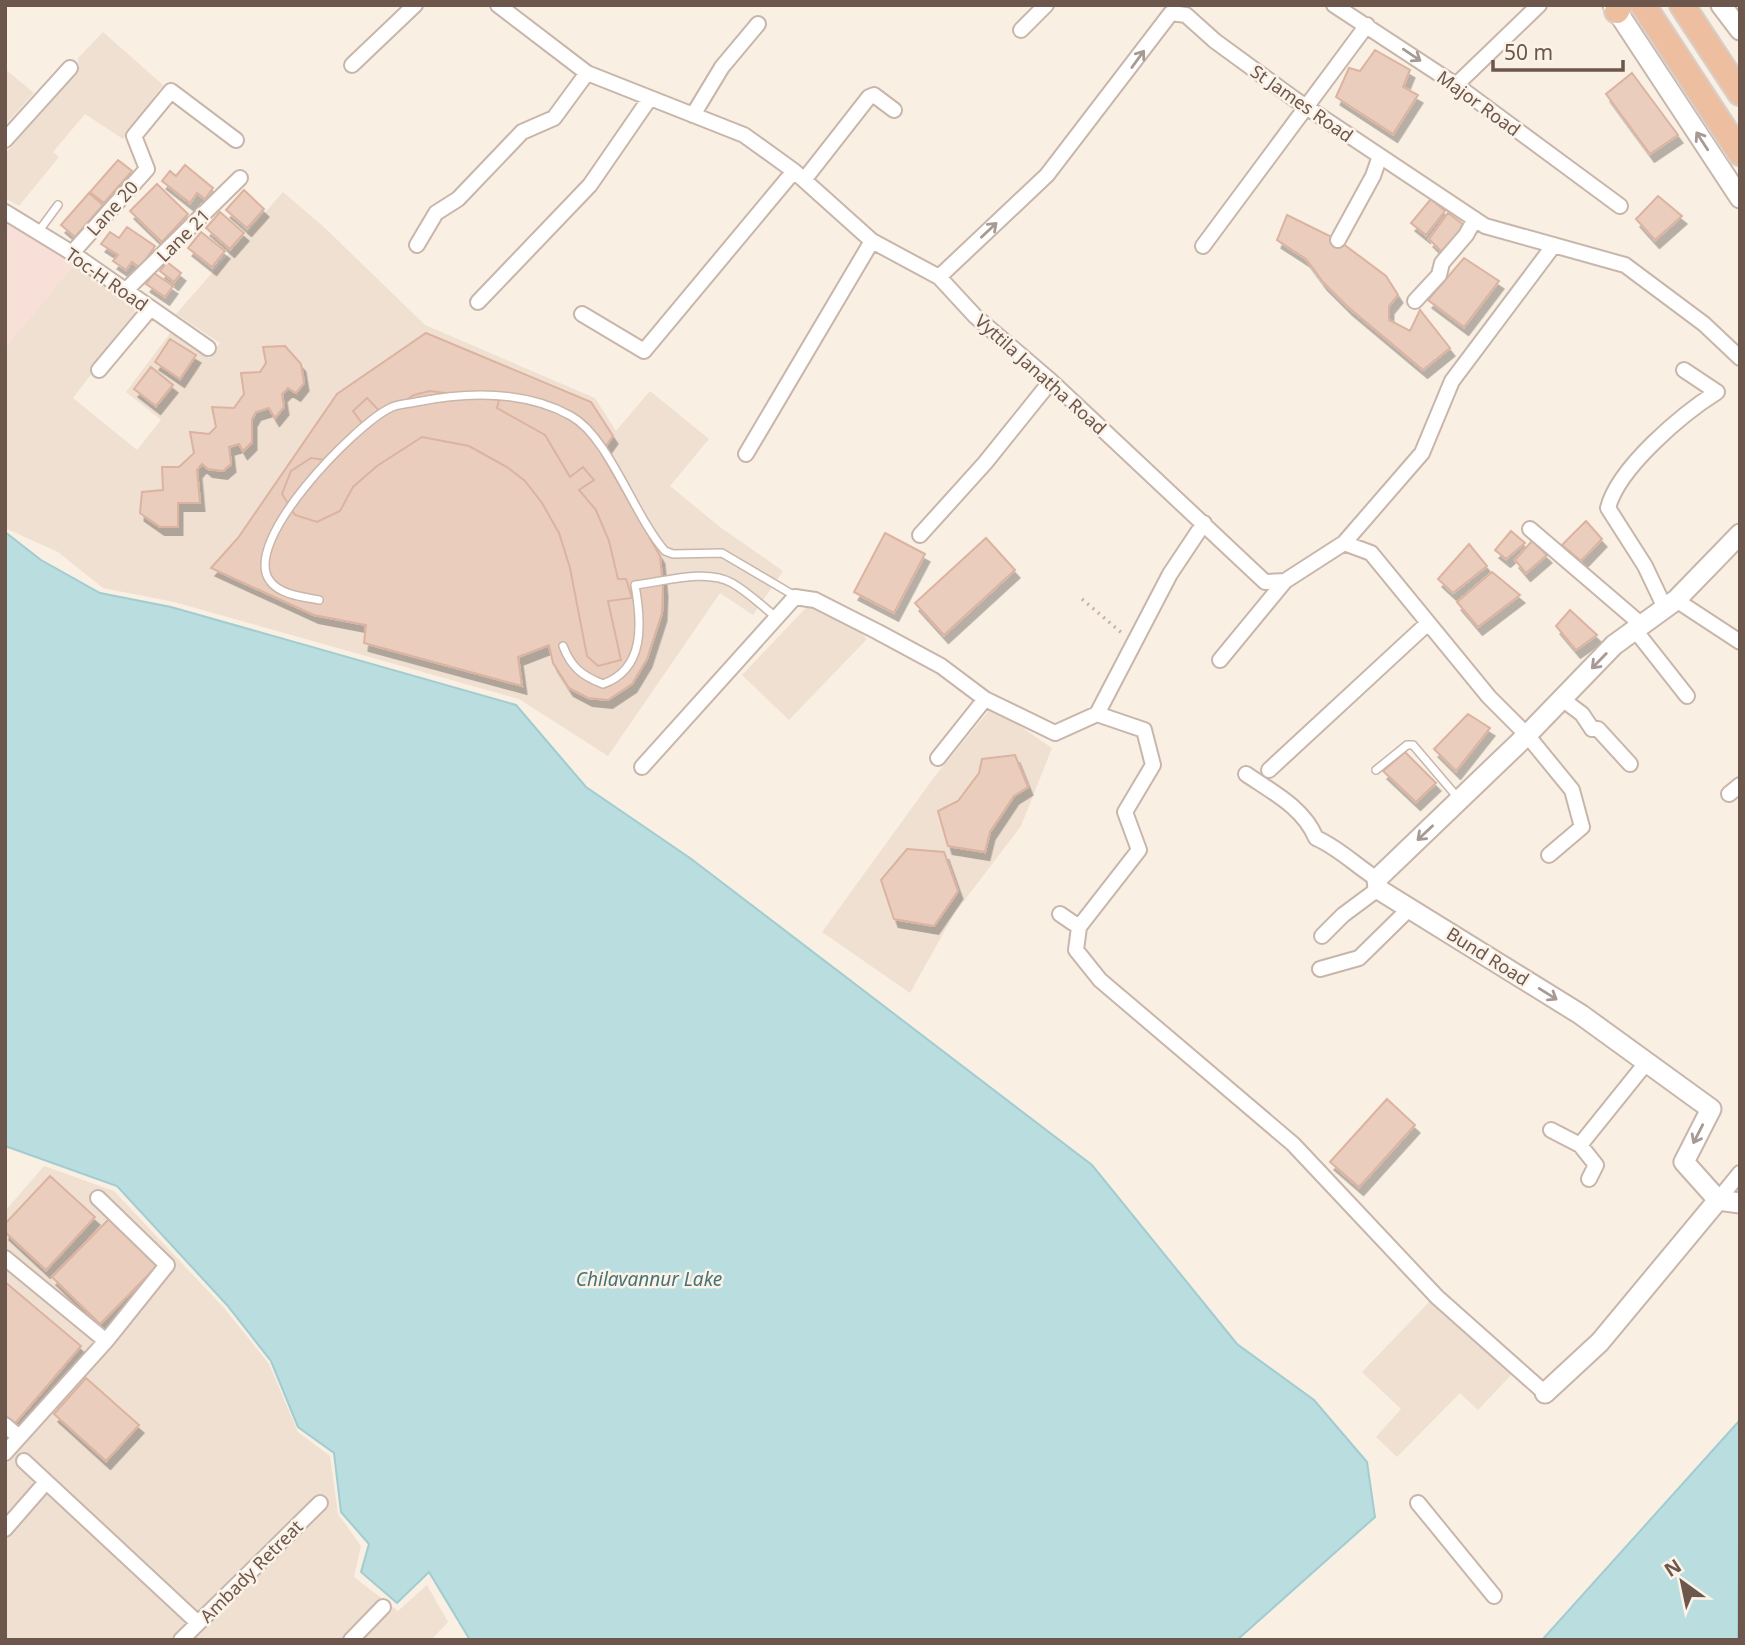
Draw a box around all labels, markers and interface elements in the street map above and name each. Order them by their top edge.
scale bar [1493,28,1622,72]
text: 50 m [1504,38,1553,66]
one-way arrow [1401,48,1421,62]
one-way arrow [1131,50,1145,69]
street label: St James Road [1246,59,1358,147]
street label: Major Road [1433,65,1525,141]
one-way arrow [1695,132,1710,151]
street label: Lane 20 [81,175,143,241]
street label: Lane 21 [151,203,215,267]
one-way arrow [980,221,997,238]
street label: Toc-H Road [61,242,153,316]
street label: Vyttila Janatha Road [970,309,1112,439]
one-way arrow [1590,652,1607,669]
one-way arrow [1417,824,1434,841]
street label: Bund Road [1442,921,1534,991]
one-way arrow [1537,988,1557,1002]
one-way arrow [1690,1123,1704,1144]
water label: Chilavannur Lake [576,1266,722,1292]
street label: Ambady Retreat [194,1514,308,1628]
north arrow [1647,1547,1717,1617]
text: N [1659,1553,1686,1583]

